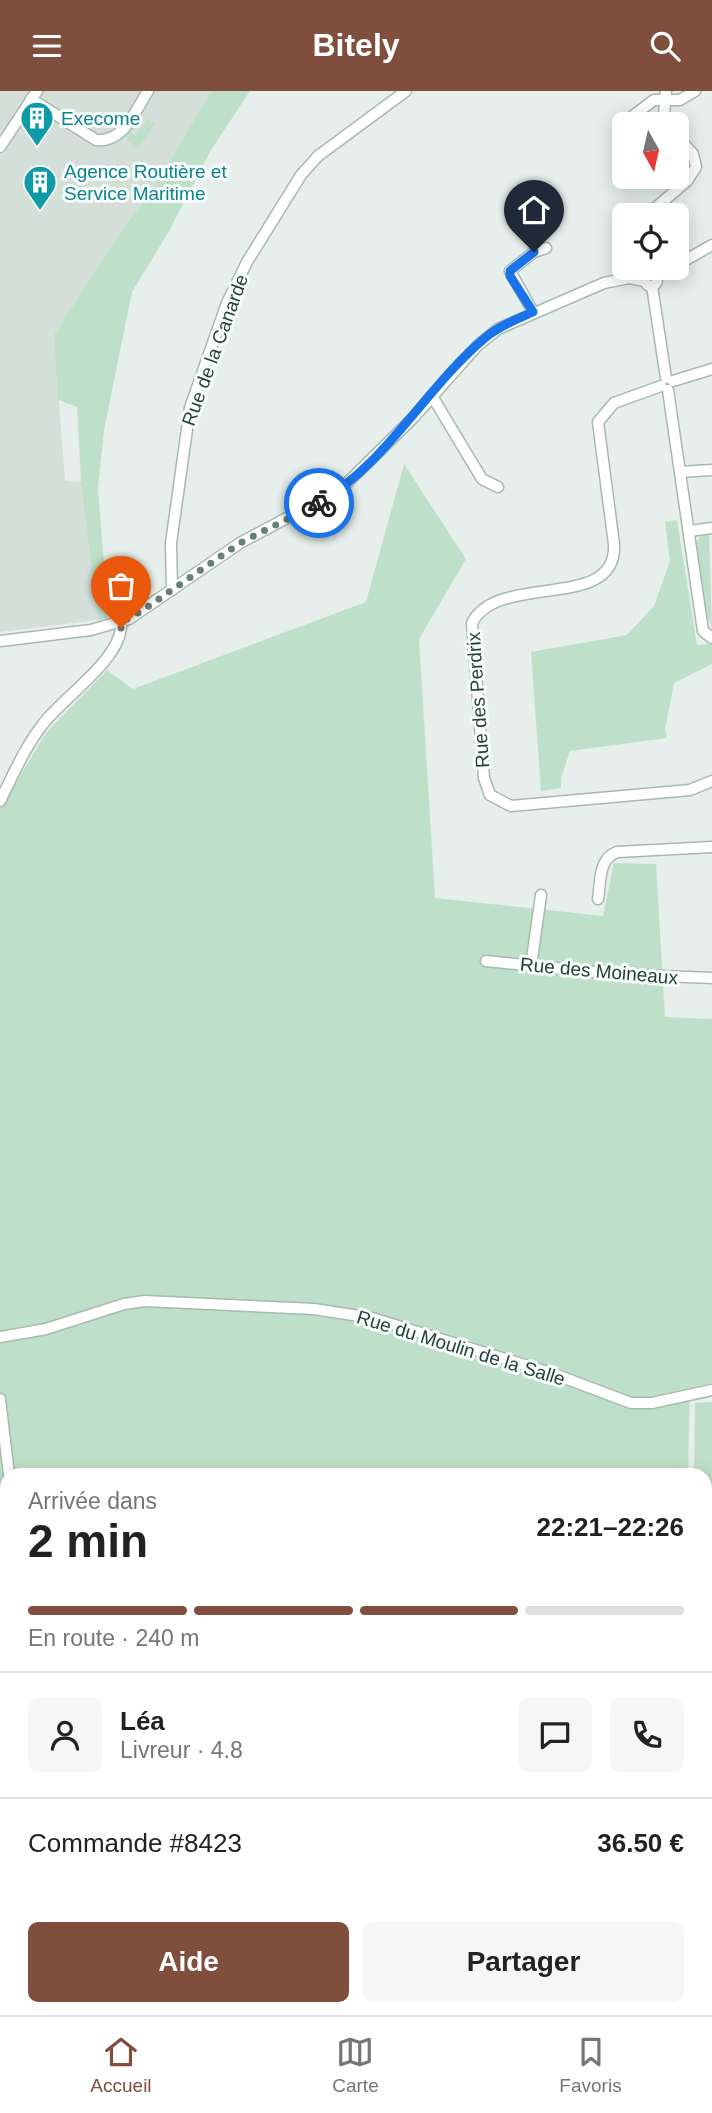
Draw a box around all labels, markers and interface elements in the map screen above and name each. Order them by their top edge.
icon: menu [28,27,66,65]
text: Bitely [312,27,400,63]
icon: search [646,27,684,65]
building icon: Execome [18,99,56,148]
place label: Execome [61,108,140,129]
north arrow [612,112,690,189]
map controls [612,112,689,280]
place label: Agence Routière et Service Maritime [64,161,227,204]
building icon: Agence Routière et Service Maritime [21,163,59,212]
pin [504,180,564,252]
icon: home [515,191,553,229]
button: locate [612,203,689,280]
street label: Rue de la Canarde [178,271,252,429]
courier [284,468,354,538]
icon: bike [300,484,338,522]
pin [91,556,151,628]
icon: bag [102,567,140,605]
street label: Rue des Perdrix [463,631,493,769]
street label: Rue des Moineaux [519,954,679,988]
street label: Rue du Moulin de la Salle [354,1306,568,1390]
text: Arrivée dans [28,1488,157,1514]
text: 22:21–22:26 [537,1512,684,1542]
text: 2 min [28,1515,148,1567]
text: En route · 240 m [28,1625,199,1651]
button: person [28,1698,102,1772]
button: chat [518,1698,592,1772]
button: phone [610,1698,684,1772]
text: Léa [120,1706,165,1736]
text: Livreur · 4.8 [120,1737,243,1763]
text: Commande #8423 [28,1828,242,1858]
text: 36.50 € [597,1828,684,1858]
button: Aide [28,1922,349,2002]
button: Partager [363,1922,684,2002]
tab: Accueil [90,2033,152,2097]
tab: Carte [332,2033,379,2097]
tab: Favoris [559,2033,622,2097]

